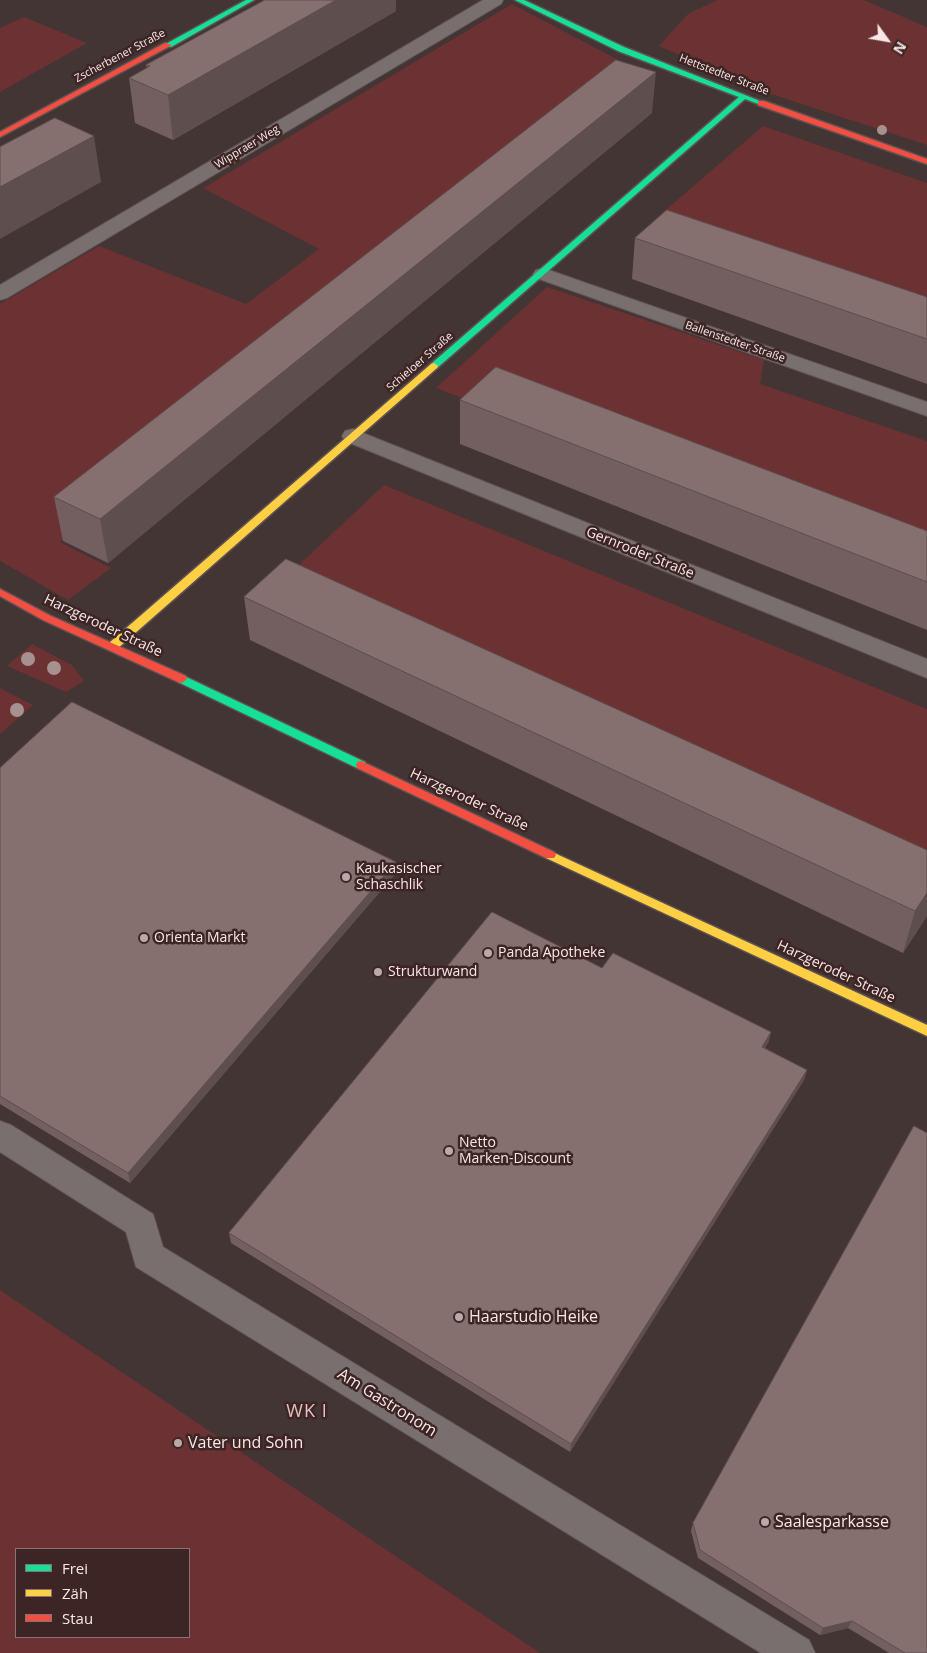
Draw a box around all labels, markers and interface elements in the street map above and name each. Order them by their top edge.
north arrow [862,15,912,65]
street label: Zscherbener Straße [72,26,168,86]
text: N [889,38,911,58]
street label: Hettstedter Straße [677,52,771,98]
street label: Wippraer Weg [212,123,282,171]
street label: Ballenstedter Straße [683,319,787,365]
street label: Schieloer Straße [384,330,456,394]
street label: Gernroder Straße [584,524,696,582]
street label: Harzgeroder Straße [41,591,165,661]
street label: Harzgeroder Straße [407,765,531,835]
place label: Kaukasischer Schaschlik [356,861,442,894]
marker: Kaukasischer Schaschlik [340,871,352,883]
place label: Orienta Markt [154,930,245,946]
marker: Orienta Markt [138,932,150,944]
street label: Harzgeroder Straße [774,937,898,1007]
place label: Panda Apotheke [498,945,605,961]
marker: Panda Apotheke [482,947,494,959]
place label: Strukturwand [388,964,477,980]
marker: Strukturwand [372,966,384,978]
place label: Netto Marken-Discount [459,1135,571,1168]
marker: Netto Marken-Discount [443,1145,455,1157]
place label: Haarstudio Heike [469,1307,598,1327]
marker: Haarstudio Heike [453,1311,465,1323]
street label: Am Gastronom [334,1365,440,1441]
district label: WK I [286,1401,328,1423]
place label: Vater und Sohn [188,1433,303,1453]
marker: Vater und Sohn [172,1437,184,1449]
place label: Saalesparkasse [775,1512,889,1532]
marker: Saalesparkasse [759,1516,771,1528]
legend [15,1548,190,1638]
text: Frei [62,1558,88,1578]
text: Zäh [62,1583,88,1603]
text: Stau [62,1608,93,1628]

